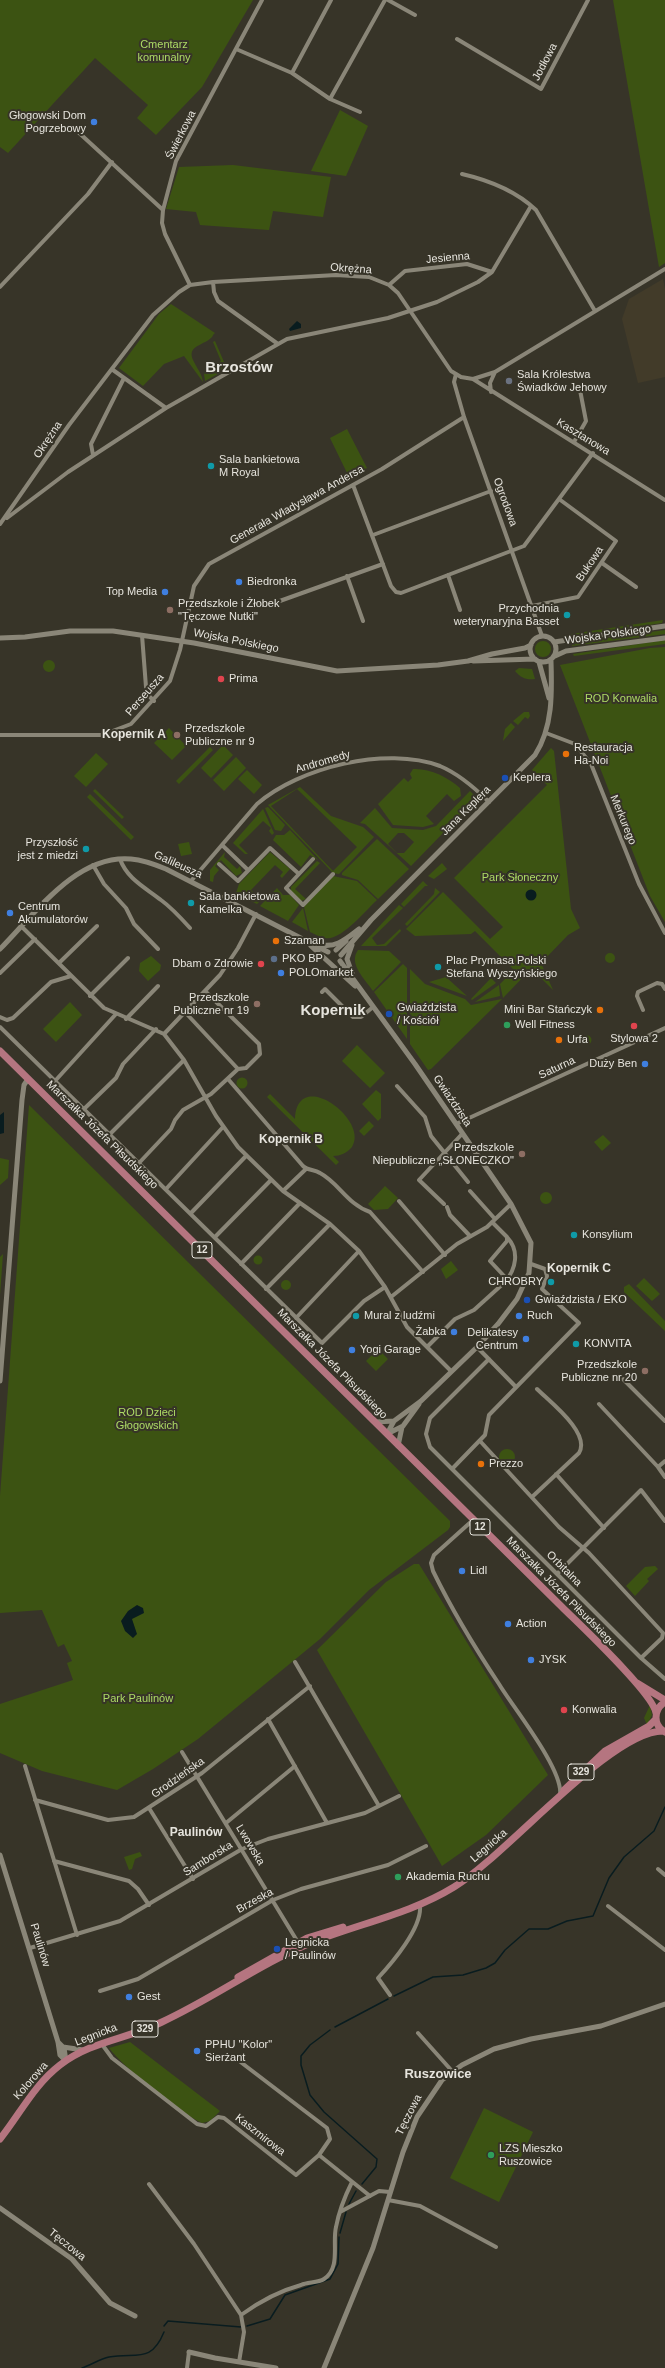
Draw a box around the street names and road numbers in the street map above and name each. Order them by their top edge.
street label: Jodłowa [530,41,560,83]
street label: Świerkowa [163,108,199,162]
street label: Jesienna [425,250,471,266]
street label: Okrężna [330,261,372,277]
street label: Kasztanowa [554,416,612,458]
street label: Okrężna [31,419,65,461]
street label: Generała Władysława Andersa [228,463,366,547]
street label: Ogrodowa [490,476,520,528]
street label: Bukowa [574,544,606,584]
street label: Wojska Polskiego [564,622,652,648]
street label: Wojska Polskiego [192,626,280,656]
street label: Perseusza [123,671,167,719]
street label: Andromedy [294,748,352,776]
street label: Jana Keplera [438,783,494,839]
street label: Merkurego [607,793,639,847]
street label: Galileusza [152,849,204,881]
street label: Saturna [537,1054,577,1082]
street label: Gwiaździsta [430,1073,474,1129]
street label: Marszałka Józefa Piłsudskiego [43,1078,161,1192]
road number: 12 [192,1242,212,1258]
street label: Marszałka Józefa Piłsudskiego [274,1306,390,1422]
road number: 12 [470,1519,490,1535]
street label: Marszałka Józefa Piłsudskiego [503,1534,619,1650]
street label: Orbitalna [544,1549,584,1589]
street label: Grodzieńska [149,1755,207,1801]
road number: 329 [568,1764,594,1780]
street label: Lwowska [233,1822,267,1868]
street label: Legnicka [468,1827,510,1865]
street label: Samborska [181,1839,235,1879]
street label: Brzeska [234,1886,276,1916]
street label: Paulinów [27,1922,53,1968]
street label: Legnicka [73,2021,119,2049]
road number: 329 [132,2021,158,2037]
street label: Kolorowa [11,2059,51,2103]
street label: Tęczowa [393,2092,425,2138]
street label: Kaszmirowa [232,2111,288,2159]
street label: Tęczowa [46,2226,88,2264]

